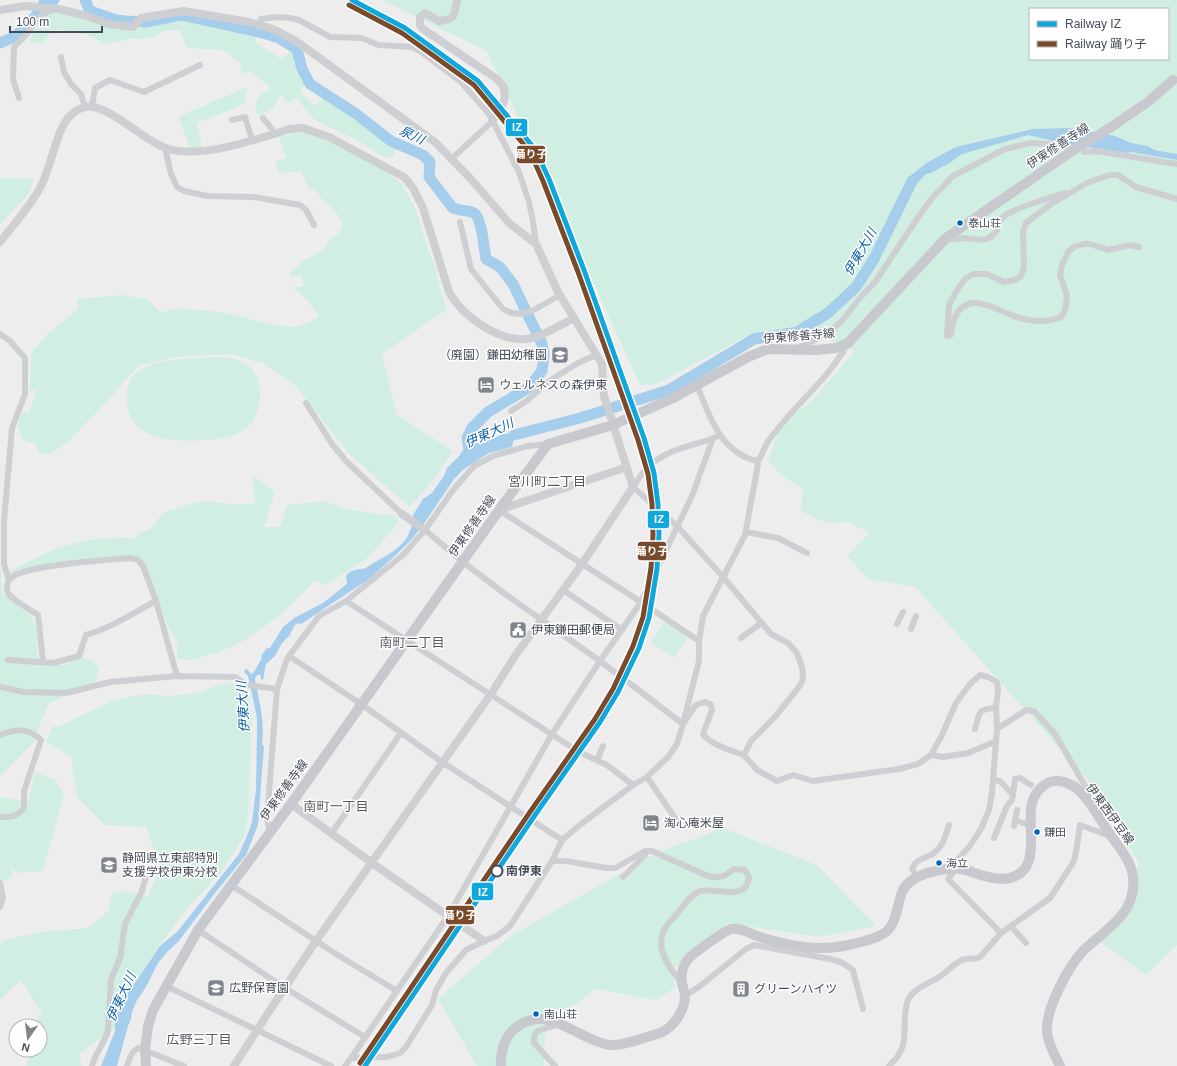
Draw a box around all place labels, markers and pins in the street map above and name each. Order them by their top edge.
place label: 泰山荘 [968,217,1001,229]
marker: 泰山荘 [955,218,965,228]
school or university icon: （廃園）鎌田幼稚園 [550,345,570,365]
place label: （廃園）鎌田幼稚園 [439,348,547,362]
hotel icon: ウェルネスの森伊東 [476,375,496,395]
place label: ウェルネスの森伊東 [499,378,607,392]
public building icon: 伊東鎌田郵便局 [508,620,528,640]
place label: 伊東鎌田郵便局 [531,623,615,637]
hotel icon: 淘心庵米屋 [641,813,661,833]
place label: 淘心庵米屋 [664,816,724,830]
place label: 鎌田 [1044,826,1066,838]
marker: 鎌田 [1032,827,1042,837]
place label: 静岡県立東部特別 支援学校伊東分校 [122,851,218,879]
school or university icon: 静岡県立東部特別 支援学校伊東分校 [99,855,119,875]
place label: 海立 [946,857,968,869]
marker: 海立 [934,858,944,868]
marker: 南伊東 [490,864,504,878]
place label: 南伊東 [506,864,542,878]
school or university icon: 広野保育園 [206,978,226,998]
building icon: グリーンハイツ [731,979,751,999]
place label: 広野保育園 [229,981,289,995]
place label: グリーンハイツ [754,982,837,996]
place label: 南山荘 [544,1008,577,1020]
marker: 南山荘 [531,1009,541,1019]

